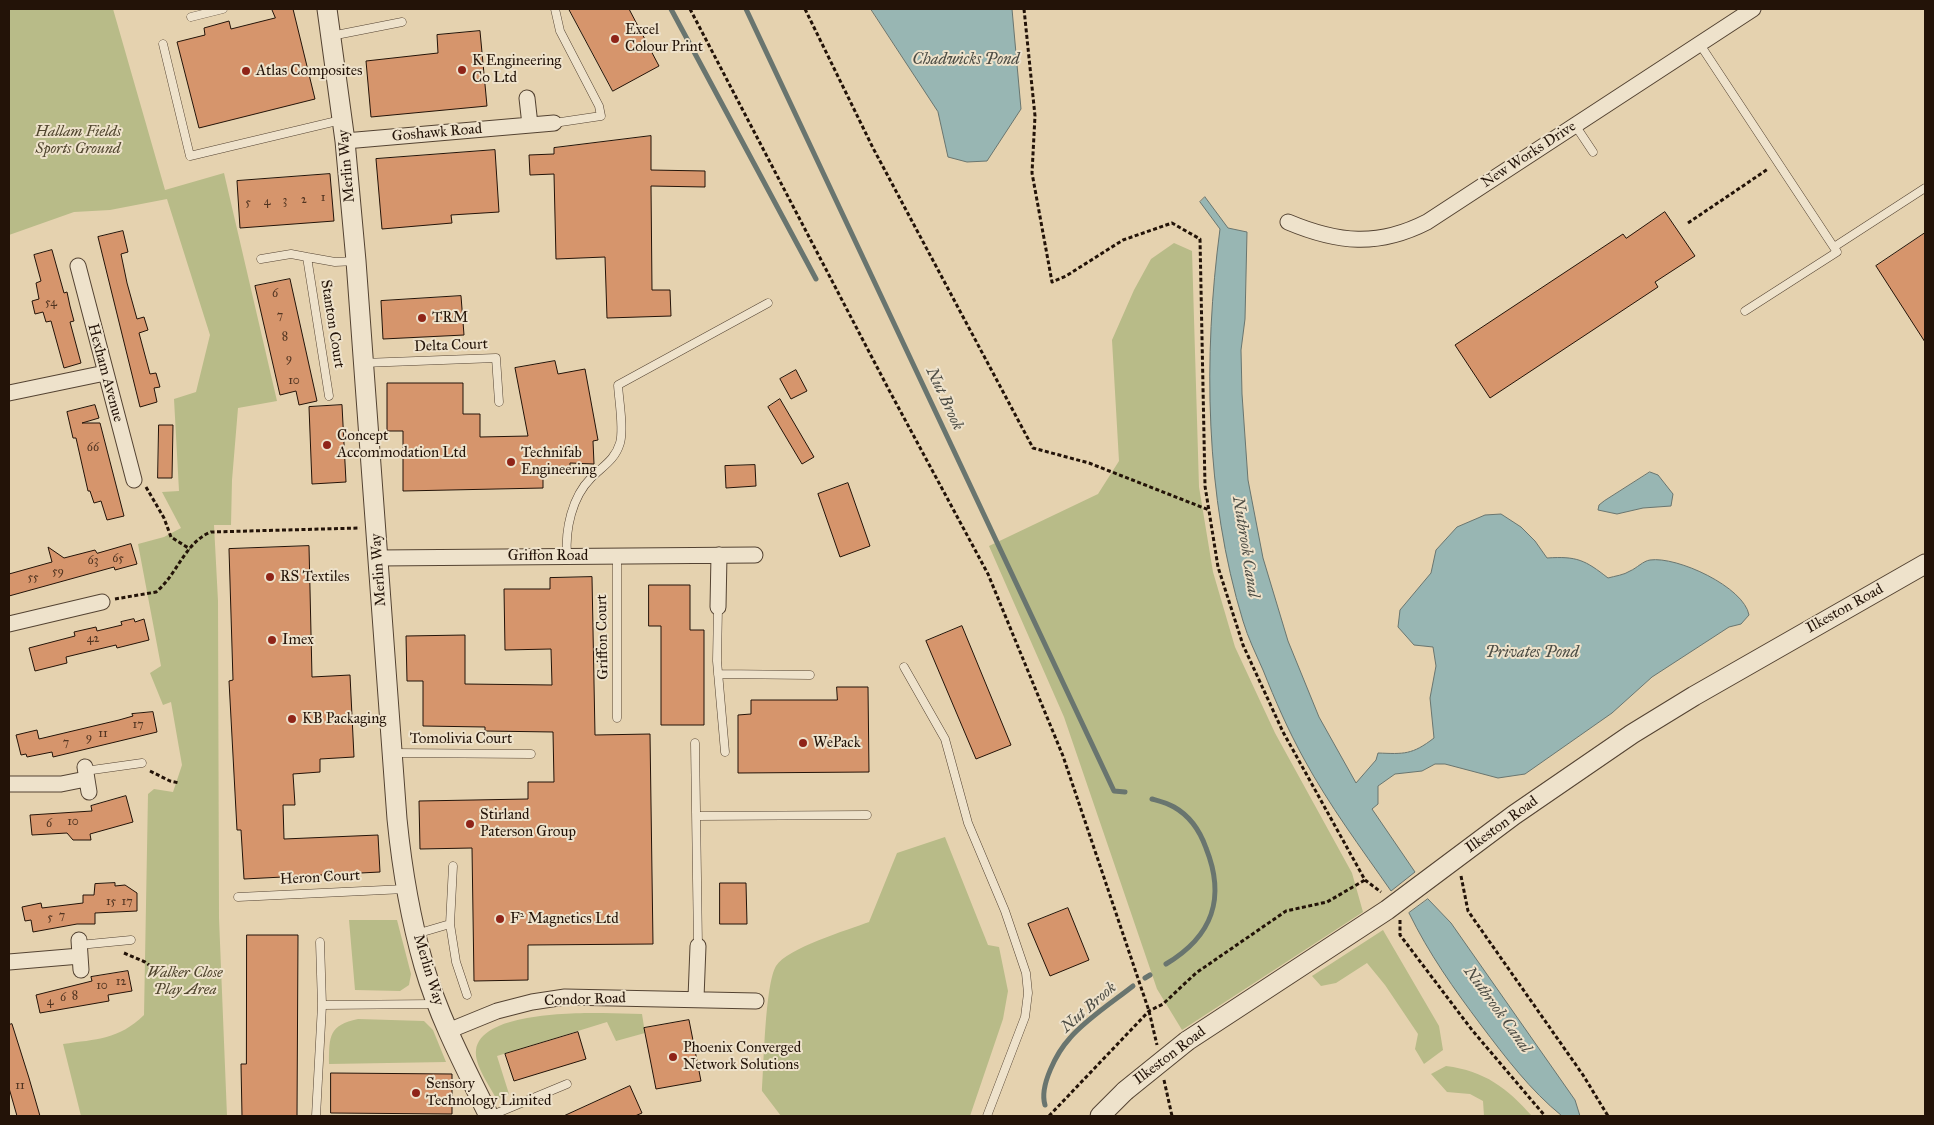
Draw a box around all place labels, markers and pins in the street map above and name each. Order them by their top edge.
place label: Excel Colour Print [625,21,703,56]
marker: Excel Colour Print [609,33,621,45]
place label: K Engineering Co Ltd [472,52,561,87]
place label: Atlas Composites [256,62,363,80]
marker: K Engineering Co Ltd [456,64,468,76]
marker: Atlas Composites [240,65,252,77]
place label: TRM [432,309,468,327]
marker: TRM [416,312,428,324]
place label: Concept Accommodation Ltd [337,427,466,462]
marker: Concept Accommodation Ltd [321,439,333,451]
place label: Technifab Engineering [521,444,596,479]
marker: Technifab Engineering [505,456,517,468]
place label: RS Textiles [280,568,350,586]
marker: RS Textiles [264,571,276,583]
place label: Imex [282,631,314,649]
marker: Imex [266,634,278,646]
place label: KB Packaging [302,710,386,728]
marker: KB Packaging [286,713,298,725]
place label: WePack [813,734,861,752]
marker: WePack [797,737,809,749]
place label: Stirland Paterson Group [480,806,576,841]
marker: Stirland Paterson Group [464,818,476,830]
place label: F² Magnetics Ltd [510,910,619,928]
marker: F² Magnetics Ltd [494,913,506,925]
place label: Phoenix Converged Network Solutions [683,1039,801,1074]
marker: Phoenix Converged Network Solutions [667,1051,679,1063]
place label: Sensory Technology Limited [426,1075,552,1110]
marker: Sensory Technology Limited [410,1087,422,1099]

